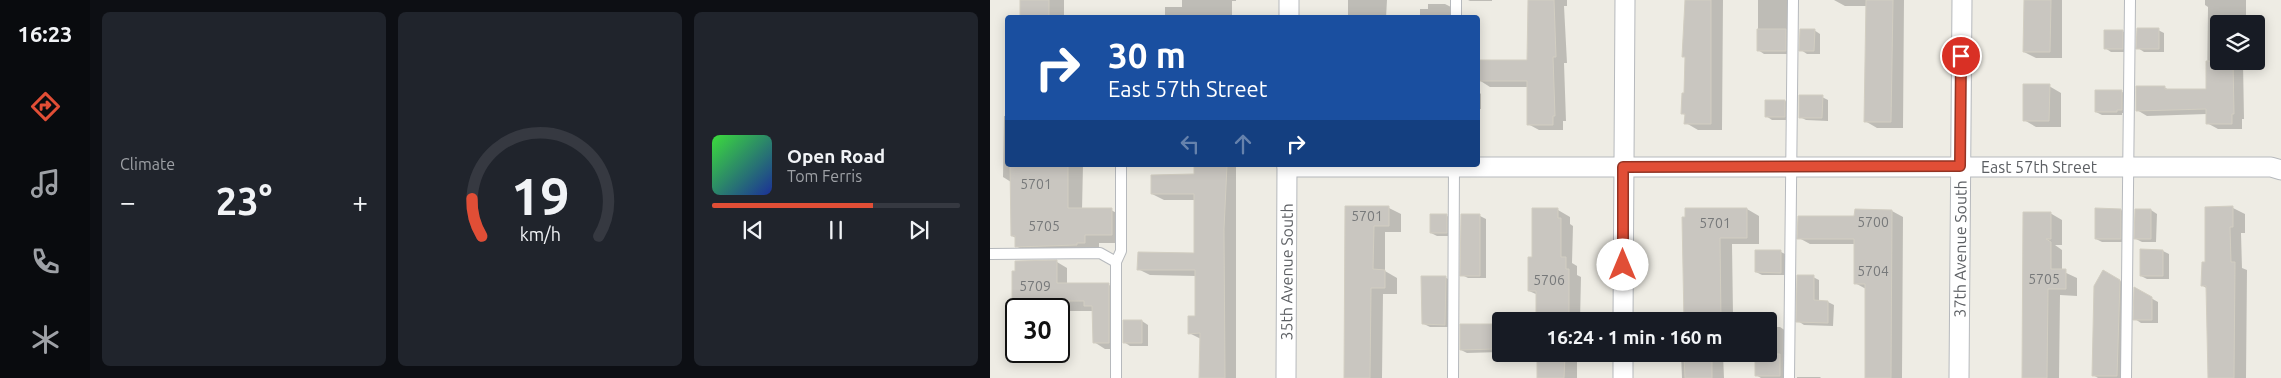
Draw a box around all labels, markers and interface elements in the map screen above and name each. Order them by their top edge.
map controls [2210,15,2265,70]
button: layers [2210,15,2265,70]
text: 16:23 [17,21,73,46]
icon: right [1025,35,1090,100]
text: 30 m [1108,35,1186,75]
pin [1940,35,1982,77]
icon: arrive [1947,42,1975,70]
text: East 57th Street [1108,76,1267,101]
icon: directions [28,89,63,124]
icon: left [1176,130,1204,158]
icon: ahead [1229,130,1257,158]
icon: right [1282,130,1310,158]
text: Open Road [787,145,885,167]
text: Climate [120,155,175,173]
street label: East 57th Street [1981,158,2098,176]
icon: music [28,166,63,201]
text: 19 [511,167,569,225]
text: Tom Ferris [787,167,862,185]
house number: 5701 [1020,176,1052,192]
text: 23° [216,180,272,222]
street label: 37th Avenue South [1950,180,1970,318]
text: − [120,186,136,217]
text: + [352,186,368,217]
street label: 35th Avenue South [1277,203,1296,341]
house number: 5701 [1351,208,1383,224]
house number: 5700 [1857,214,1889,230]
house number: 5701 [1699,215,1731,231]
icon: previous [739,216,767,244]
icon: pause [822,216,850,244]
icon: next [905,216,933,244]
house number: 5705 [1028,218,1060,234]
text: km/h [519,224,561,244]
position arrow [1596,238,1648,290]
icon: phone [28,244,63,279]
house number: 5704 [1857,263,1889,279]
house number: 5705 [2028,271,2060,287]
house number: 5706 [1533,272,1565,288]
house number: 5709 [1019,278,1051,294]
speed limit sign: 30 [1005,298,1070,363]
icon: climate [28,322,63,357]
text: 16:24 · 1 min · 160 m [1547,326,1722,348]

